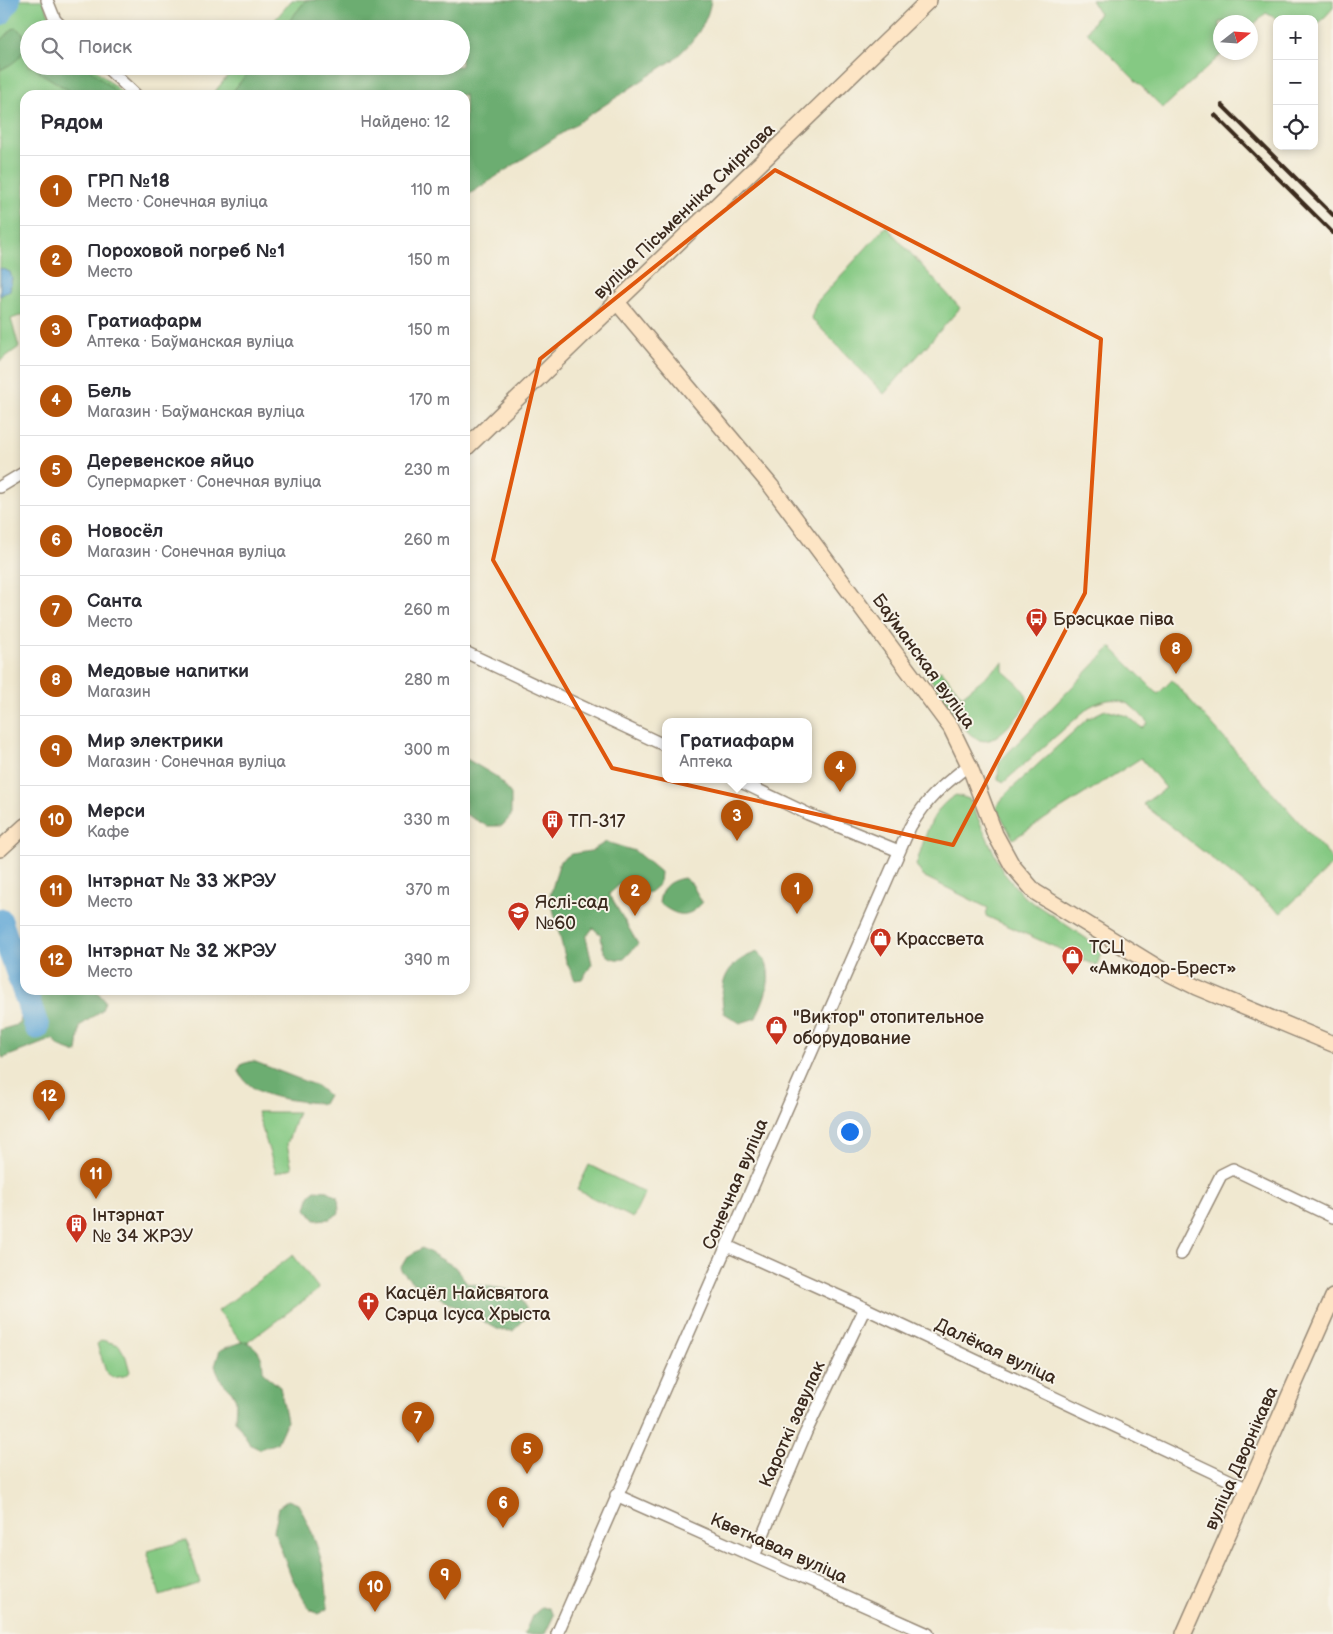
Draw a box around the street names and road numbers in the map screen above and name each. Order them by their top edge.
street label: вуліца Пісьменніка Смірнова [589,119,780,304]
street label: Баўманская вуліца [868,590,980,733]
street label: Сонечная вуліца [698,1115,773,1253]
street label: Далёкая вуліца [932,1314,1060,1389]
street label: Кароткі завулак [755,1357,830,1491]
street label: вуліца Дворнікава [1200,1383,1283,1533]
street label: Кветкавая вуліца [707,1509,851,1588]

